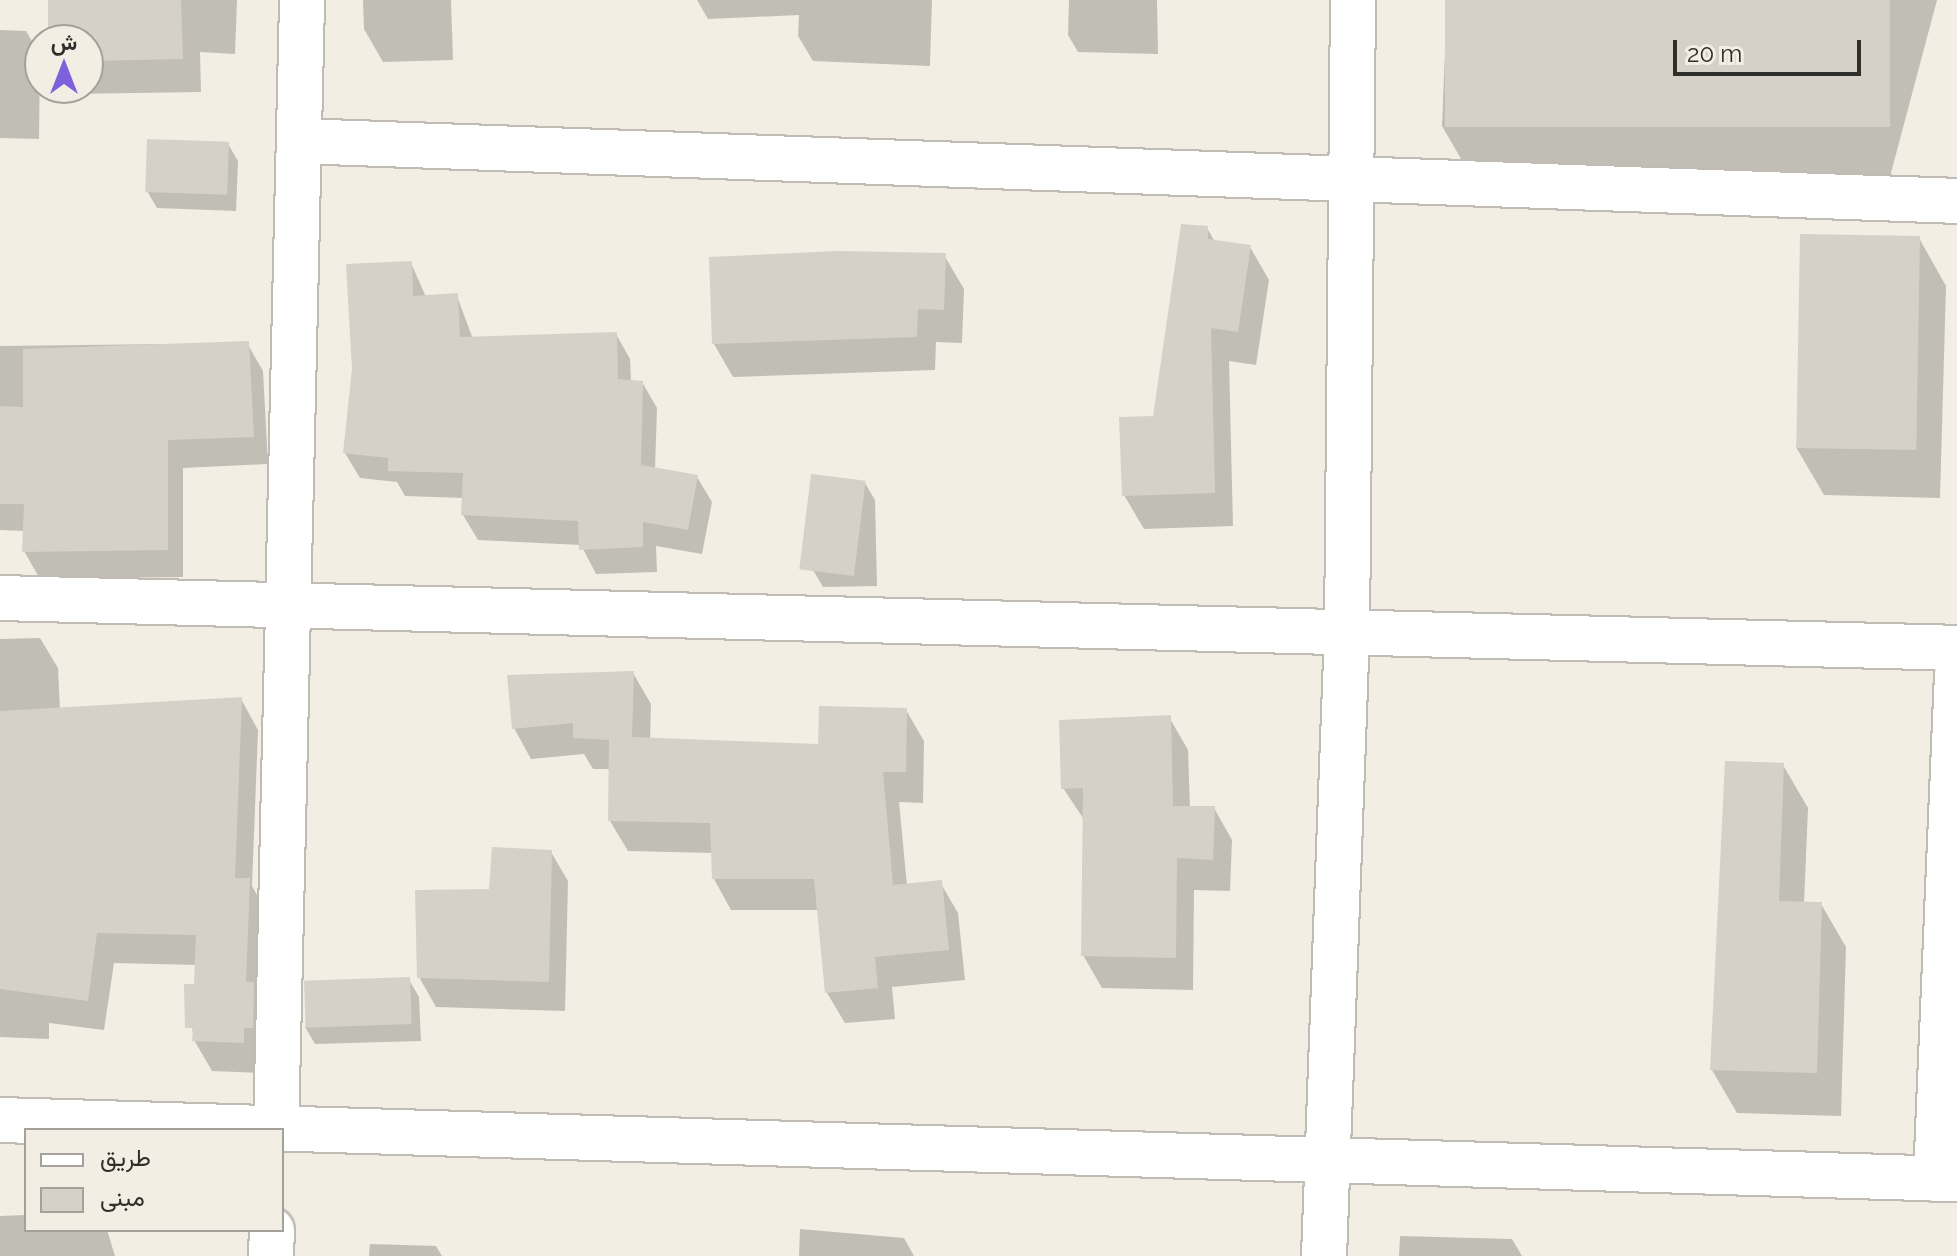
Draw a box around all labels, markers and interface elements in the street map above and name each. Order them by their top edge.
north arrow [24,24,104,104]
scale bar [1677,24,1865,74]
text: ش [51,29,77,55]
text: 20 m [1687,39,1742,68]
legend [24,1128,284,1232]
text: طريق [100,1143,151,1172]
text: مبنى [100,1183,145,1212]

